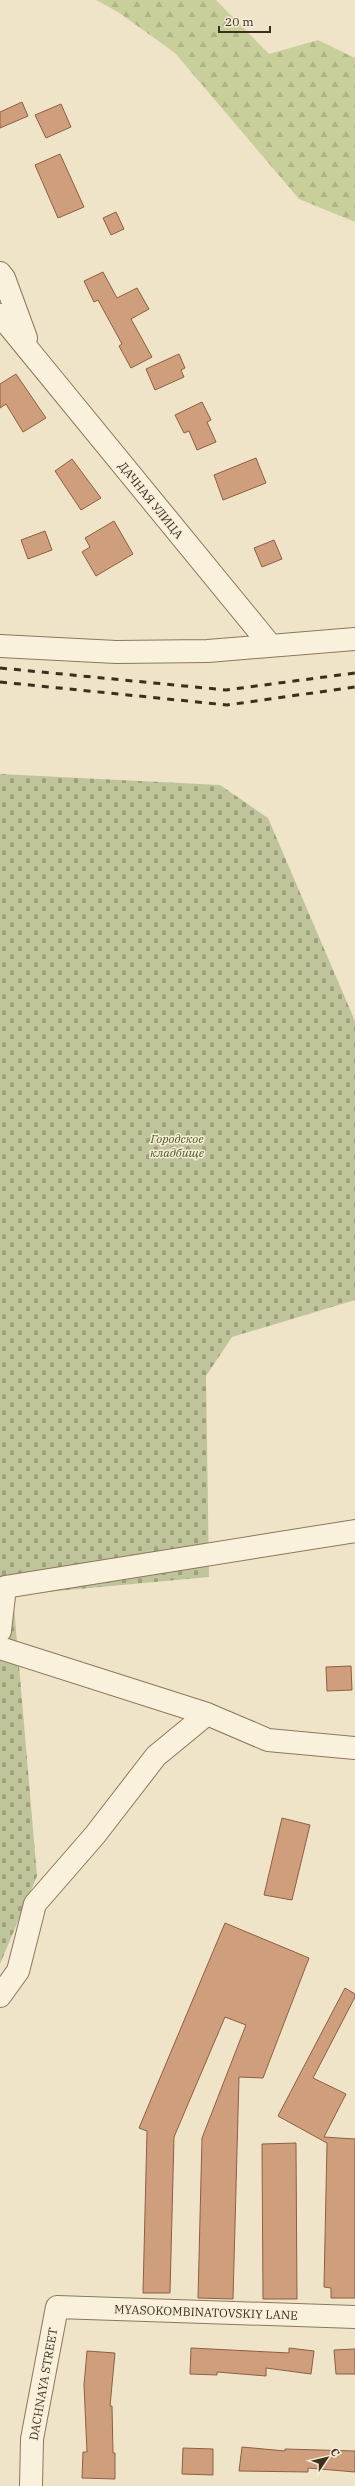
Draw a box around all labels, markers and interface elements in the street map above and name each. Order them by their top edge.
scale bar [219,8,270,34]
text: 20 m [225,14,254,29]
street label: ДАЧНАЯ УЛИЦА [115,458,187,542]
park label: Городское кладбище [149,1131,205,1160]
street label: MYASOKOMBINATOVSKIY LANE [114,2301,298,2323]
street label: DACHNAYA STREET [26,2326,60,2441]
north arrow [307,2438,347,2478]
text: С [327,2445,343,2459]

